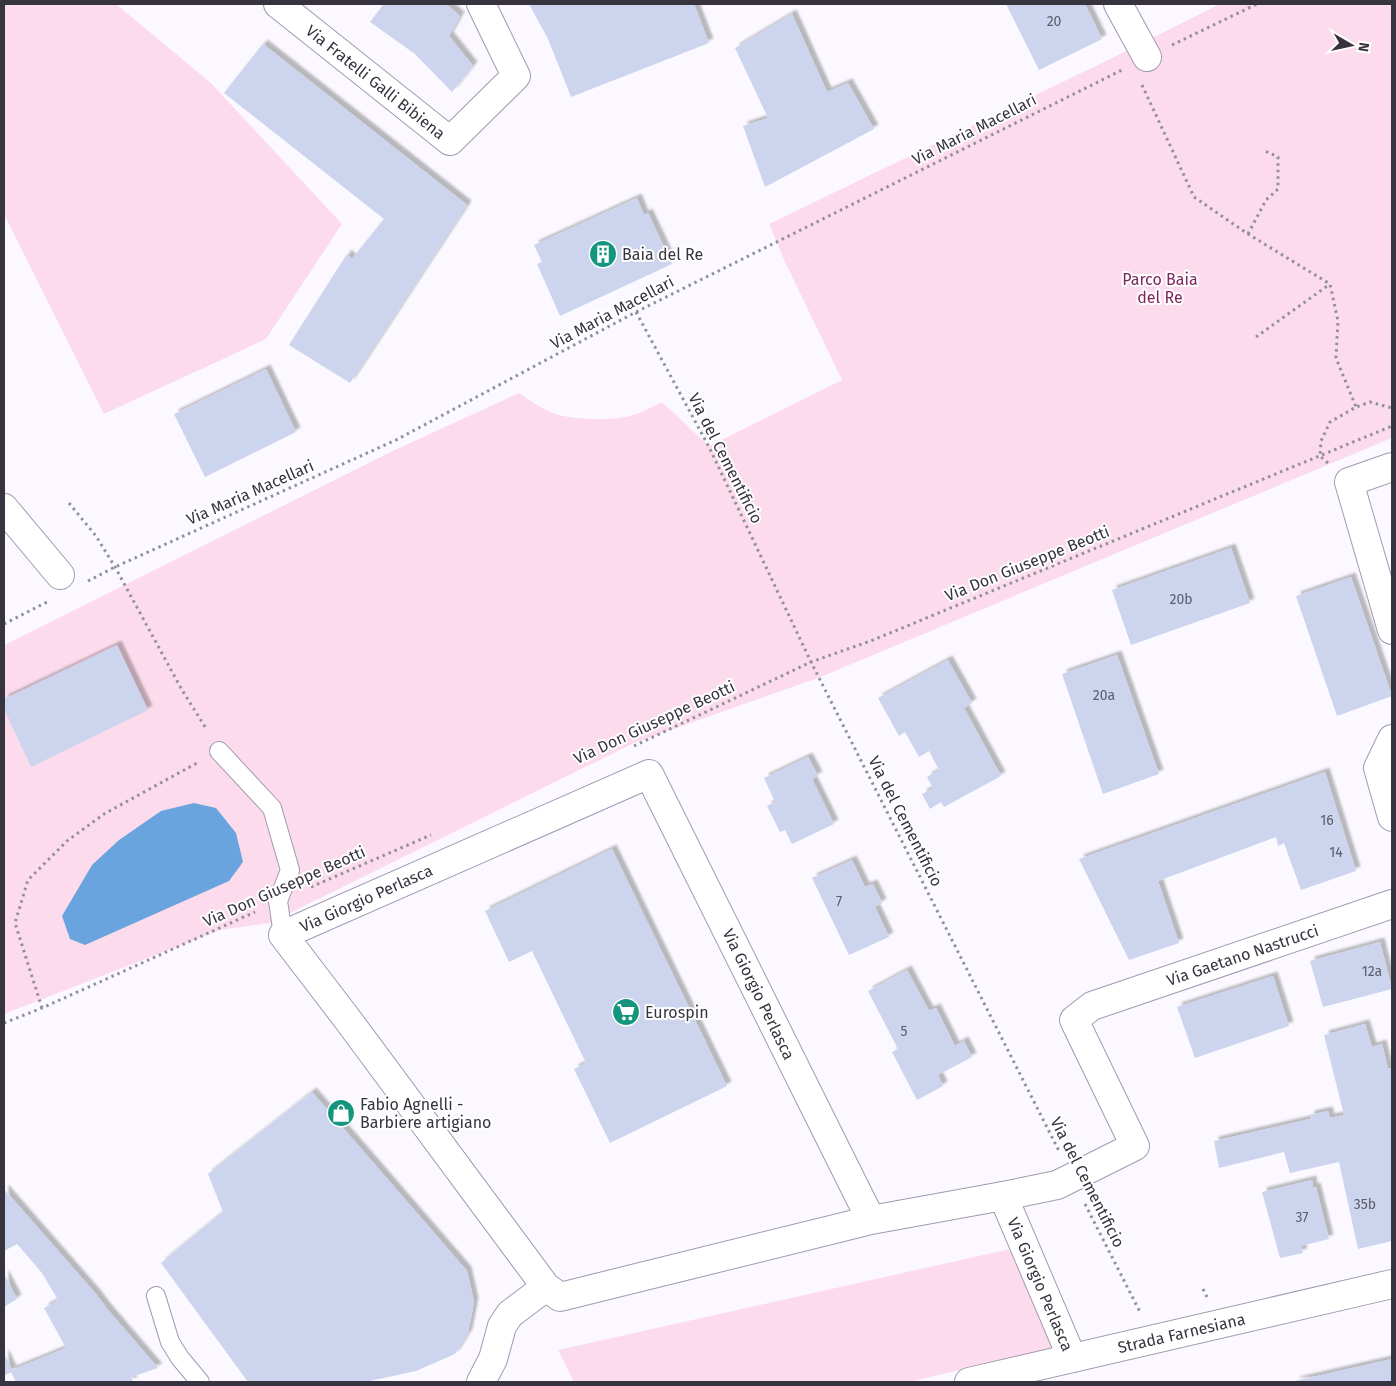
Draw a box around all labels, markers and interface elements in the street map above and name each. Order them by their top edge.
house number: 20 [1047,13,1062,30]
north arrow [1326,20,1376,70]
street label: Via Fratelli Galli Bibiena [302,21,449,143]
text: N [1354,41,1372,53]
street label: Via Maria Macellari [909,90,1040,169]
building icon: Baia del Re [588,239,618,269]
place label: Baia del Re [622,245,703,264]
park label: Parco Baia del Re [1122,270,1198,307]
street label: Via Maria Macellari [547,272,677,353]
street label: Via del Cementificio [684,390,767,527]
street label: Via Maria Macellari [184,456,317,529]
street label: Via Don Giuseppe Beotti [942,522,1112,605]
house number: 20b [1169,591,1193,608]
street label: Via Don Giuseppe Beotti [571,677,738,768]
house number: 20a [1093,687,1115,704]
street label: Via del Cementificio [864,753,947,890]
house number: 16 [1320,812,1334,829]
street label: Via Don Giuseppe Beotti [200,842,368,931]
house number: 14 [1329,844,1343,861]
street label: Via Giorgio Perlasca [297,861,435,936]
house number: 7 [836,893,842,910]
street label: Via Gaetano Nastrucci [1164,921,1321,990]
street label: Via Giorgio Perlasca [719,926,798,1063]
house number: 12a [1362,963,1382,980]
supermarket icon: Eurospin [611,997,641,1027]
place label: Eurospin [645,1003,709,1022]
house number: 5 [900,1023,908,1040]
place label: Fabio Agnelli - Barbiere artigiano [360,1095,491,1132]
shop icon: Fabio Agnelli - Barbiere artigiano [326,1098,356,1128]
street label: Via del Cementificio [1046,1114,1129,1251]
house number: 35b [1354,1196,1376,1213]
house number: 37 [1295,1209,1309,1226]
street label: Via Giorgio Perlasca [1003,1215,1077,1354]
street label: Strada Farnesiana [1116,1309,1247,1357]

